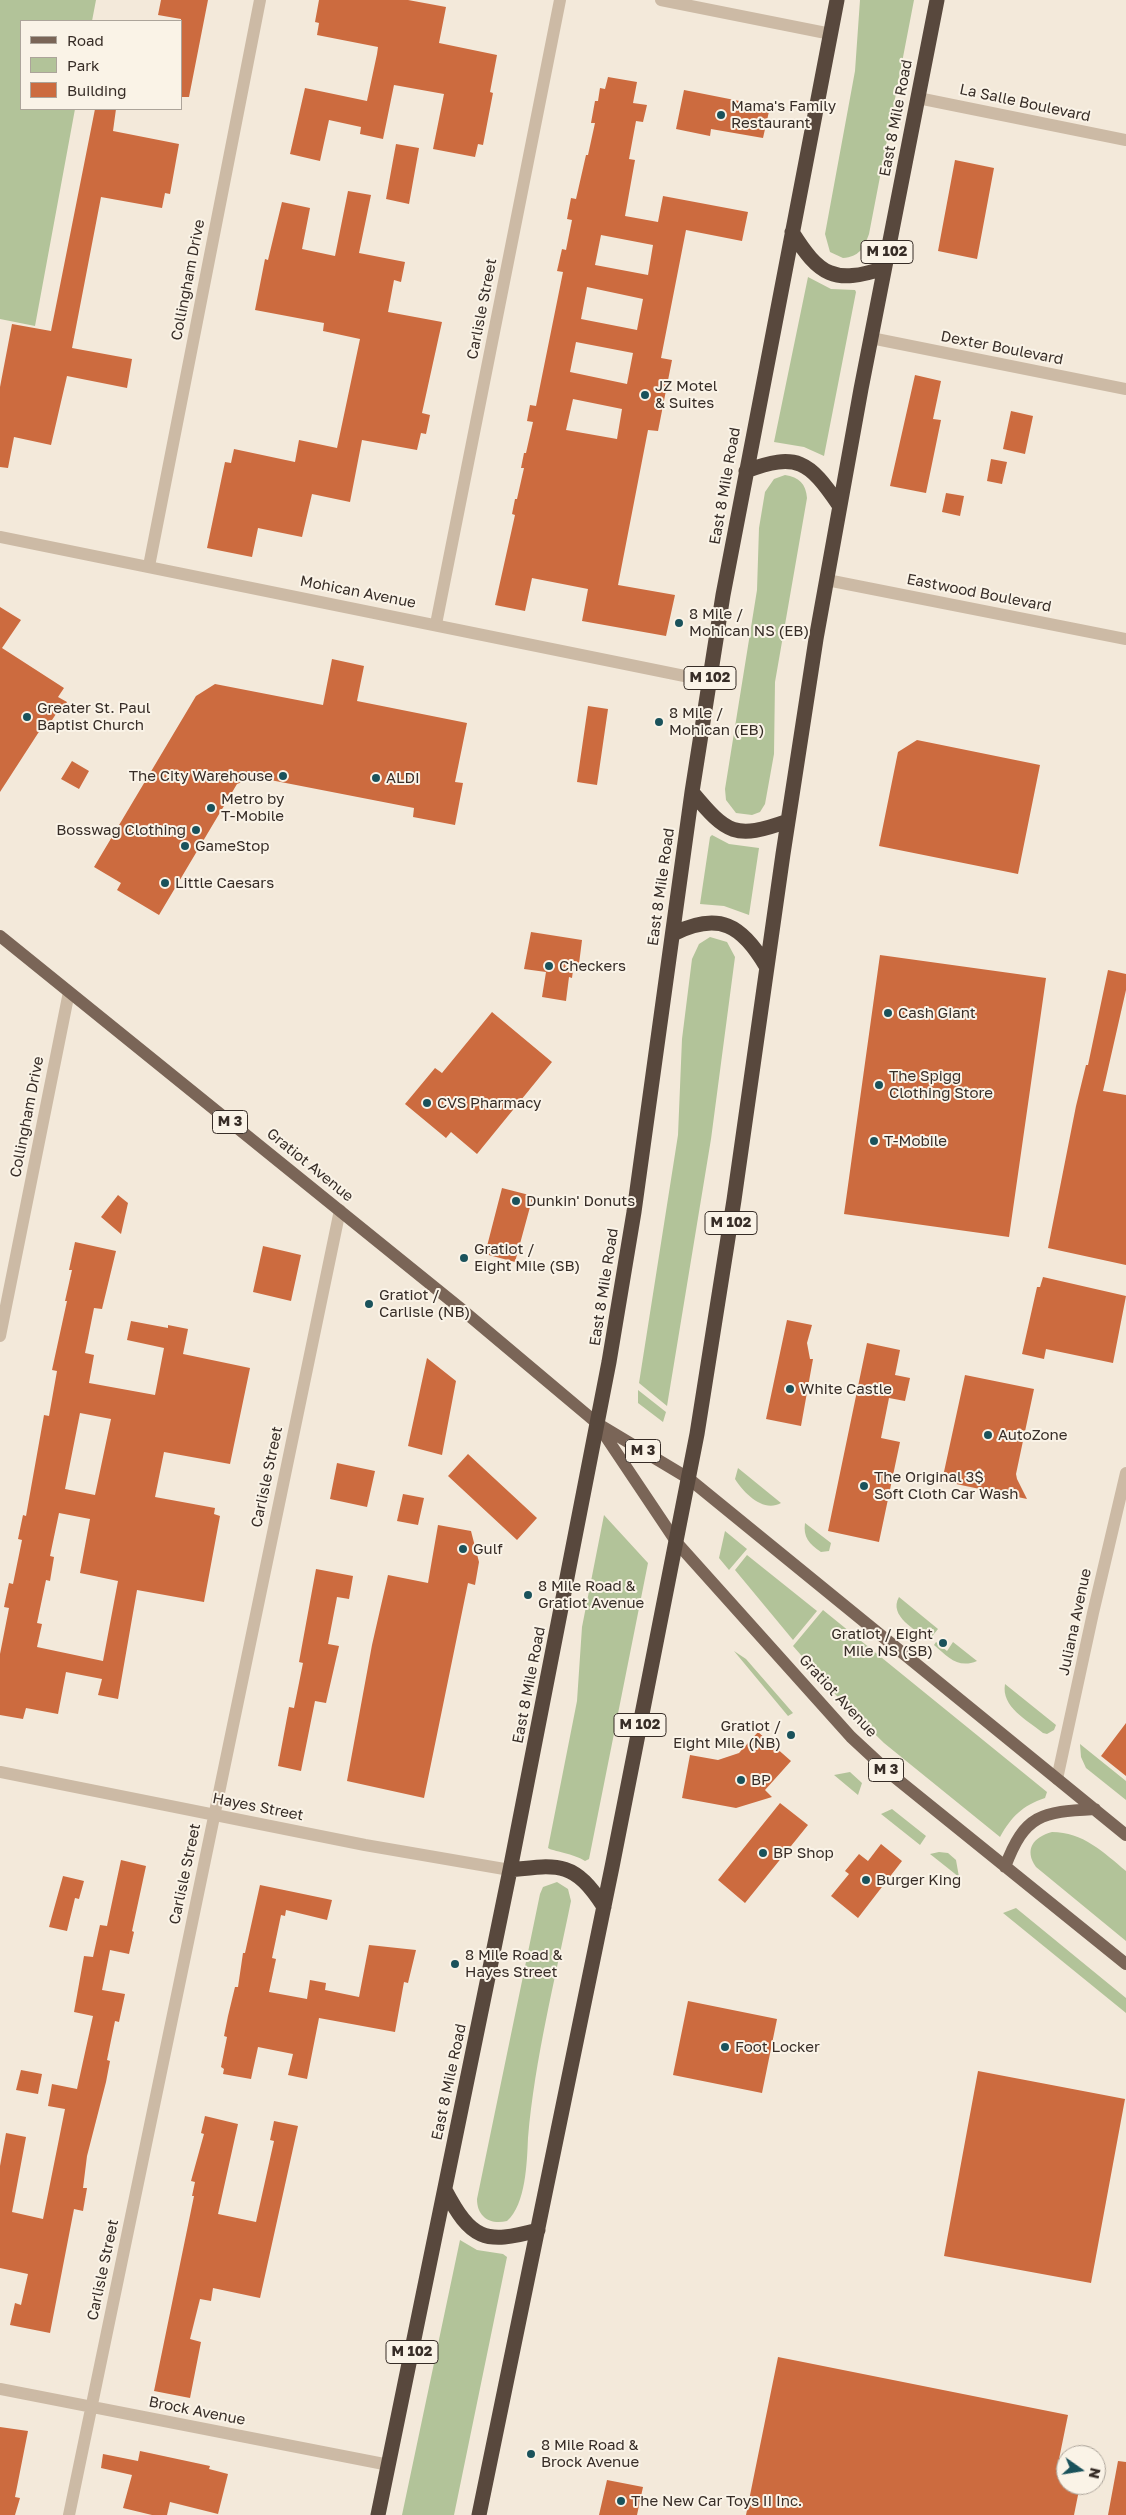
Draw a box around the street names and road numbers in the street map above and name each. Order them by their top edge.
street label: East 8 Mile Road [876,58,916,178]
street label: La Salle Boulevard [958,80,1092,126]
street label: Collingham Drive [167,218,209,342]
road number: M 102 [861,240,913,264]
street label: Carlisle Street [463,257,501,361]
street label: Dexter Boulevard [939,327,1065,369]
street label: East 8 Mile Road [706,426,744,546]
street label: Eastwood Boulevard [905,570,1053,616]
street label: Mohican Avenue [299,572,417,612]
road number: M 102 [684,666,736,690]
street label: East 8 Mile Road [644,827,678,947]
street label: Collingham Drive [6,1055,48,1179]
road number: M 3 [212,1110,248,1134]
street label: Gratiot Avenue [263,1125,357,1205]
road number: M 102 [705,1212,757,1234]
street label: East 8 Mile Road [586,1227,622,1347]
street label: Carlisle Street [248,1425,286,1529]
road number: M 3 [626,1440,660,1462]
street label: Juliana Avenue [1055,1567,1095,1677]
street label: East 8 Mile Road [509,1625,549,1745]
street label: Gratiot Avenue [795,1651,881,1741]
road number: M 102 [614,1714,666,1736]
road number: M 3 [868,1758,904,1782]
street label: Hayes Street [211,1789,305,1825]
street label: Carlisle Street [166,1822,204,1926]
street label: East 8 Mile Road [428,2022,470,2142]
street label: Carlisle Street [84,2218,122,2322]
road number: M 102 [386,2340,438,2364]
street label: Brock Avenue [147,2393,247,2429]

